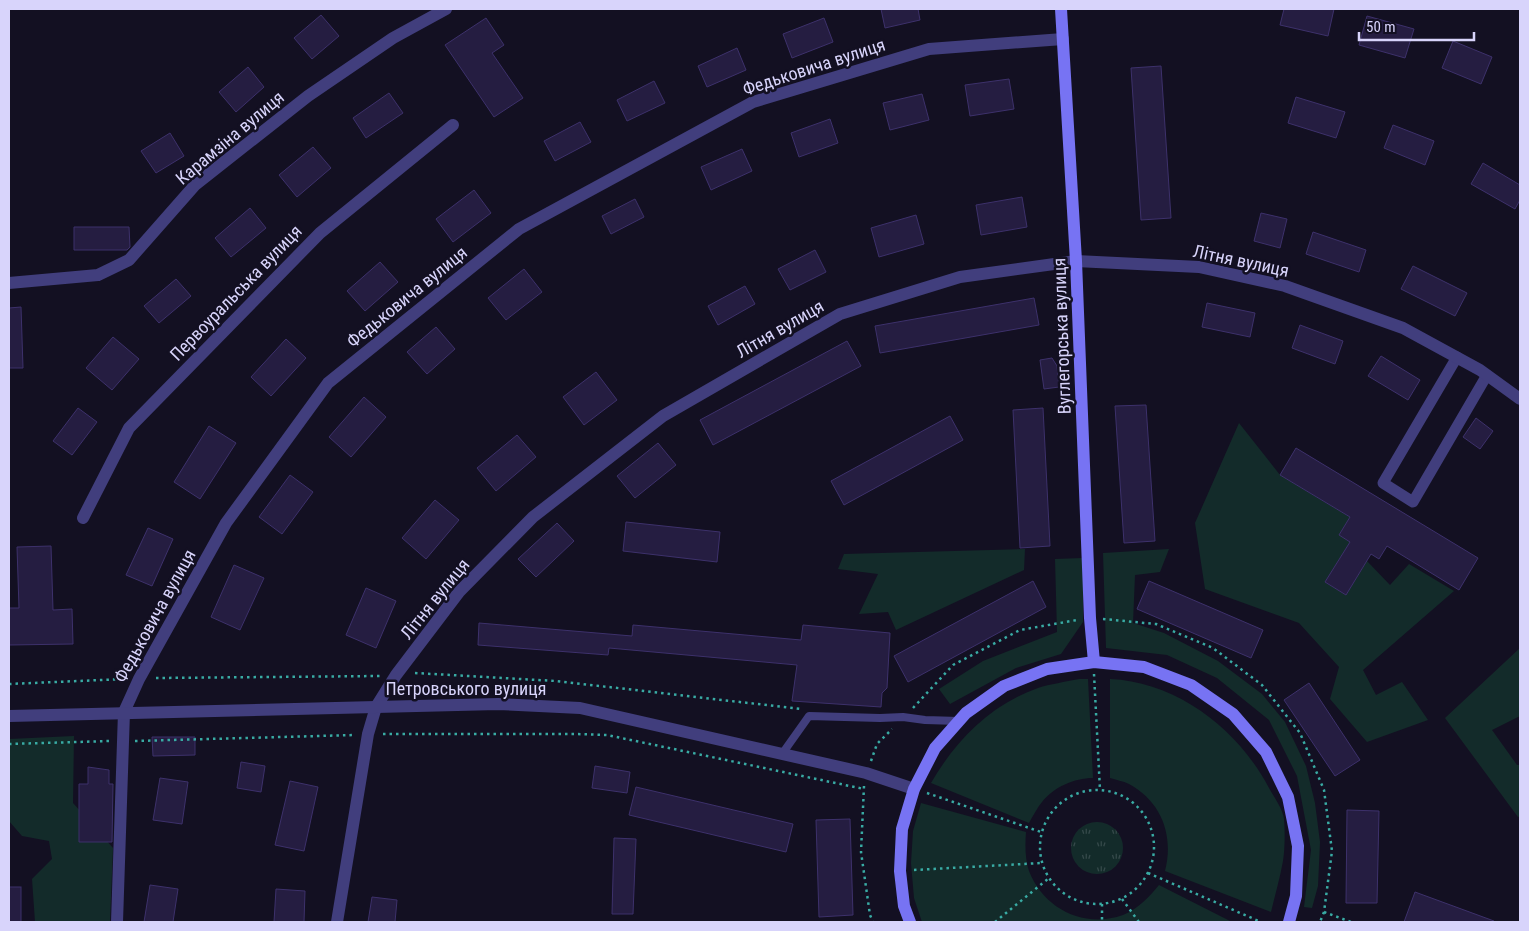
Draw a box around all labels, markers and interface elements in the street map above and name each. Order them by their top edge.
scale bar [1359,10,1474,42]
text: 50 m [1366,18,1396,36]
street label: Федьковича вулиця [740,34,888,99]
street label: Карамзіна вулиця [171,86,288,189]
street label: Первоуральська вулиця [165,221,306,365]
street label: Літня вулиця [1191,240,1291,281]
street label: Федьковича вулиця [342,242,471,352]
street label: Вуглегорська вулиця [1048,257,1075,415]
street label: Літня вулиця [732,295,827,362]
street label: Федьковича вулиця [109,546,200,686]
street label: Літня вулиця [396,554,473,643]
street label: Петровського вулиця [386,678,546,699]

